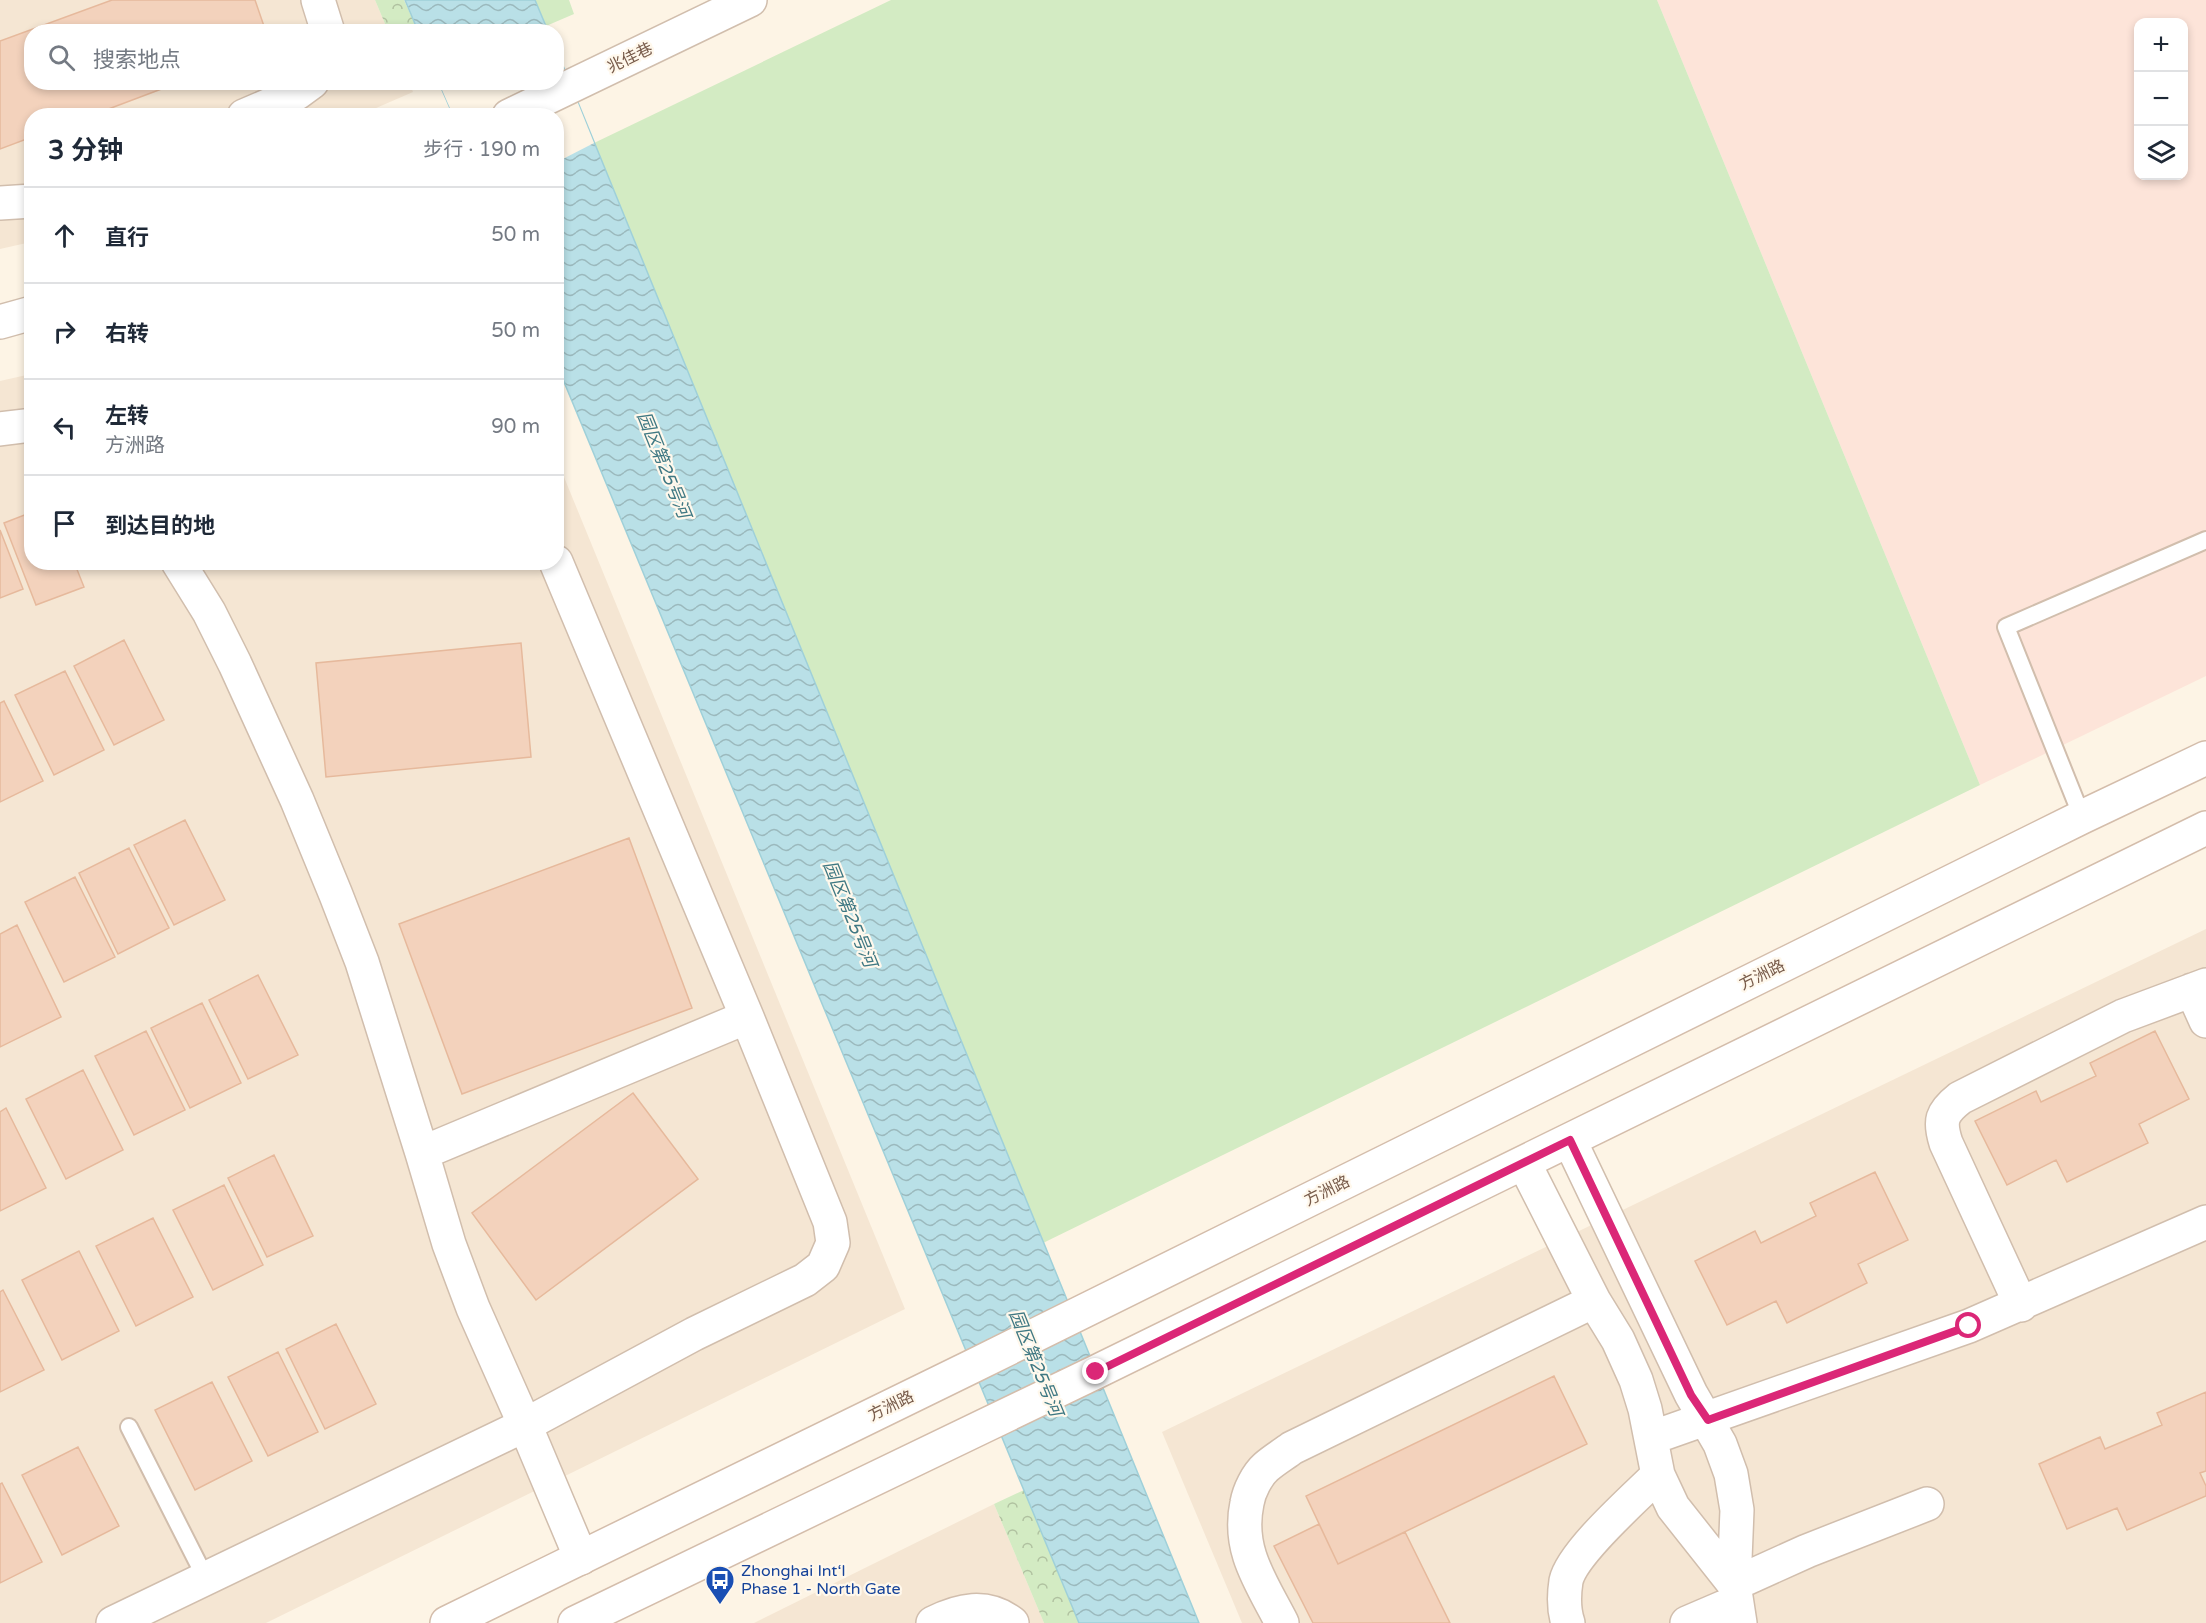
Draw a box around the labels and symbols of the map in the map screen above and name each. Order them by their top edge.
street label: 兆佳巷 [604,38,656,78]
water label: 园区第25号河 [633,409,696,524]
water label: 园区第25号河 [819,858,882,973]
street label: 方洲路 [1736,955,1788,995]
street label: 方洲路 [1301,1171,1353,1211]
water label: 园区第25号河 [1005,1307,1068,1422]
route start [1955,1312,1981,1338]
route end [1082,1358,1108,1384]
street label: 方洲路 [865,1386,917,1426]
place label: Zhonghai Int‘l Phase 1 - North Gate [741,1561,901,1599]
bus stop icon: Zhonghai Int‘l Phase 1 - North Gate [704,1564,736,1606]

